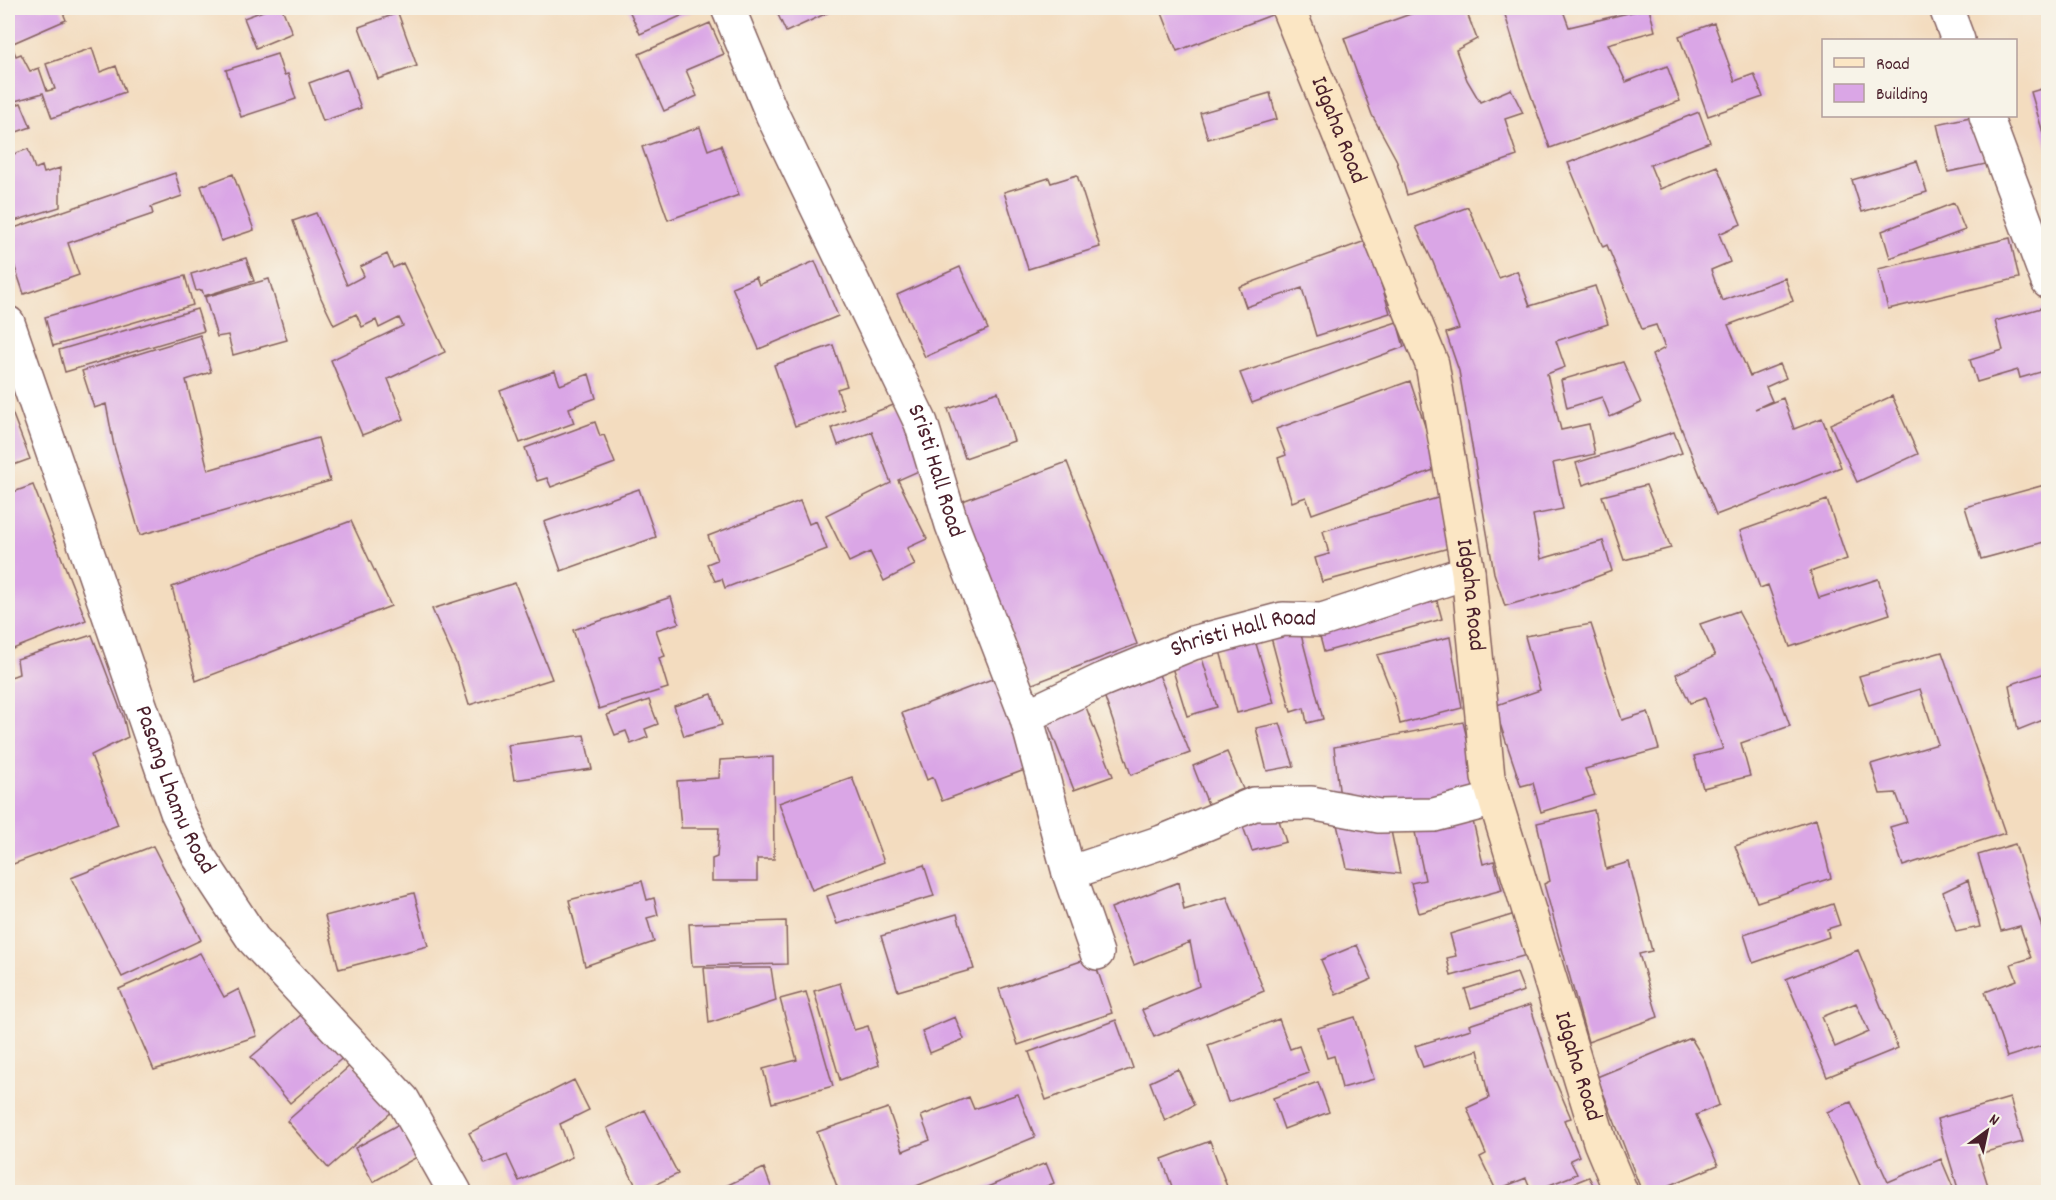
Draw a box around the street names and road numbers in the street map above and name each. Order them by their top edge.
street label: Idgaha Road [1301,72,1374,189]
street label: Sristi Hall Road [897,399,972,543]
street label: Idgaha Road [1446,536,1493,653]
street label: Shristi Hall Road [1165,602,1317,667]
street label: Pasang Lhamu Road [125,701,223,882]
street label: Idgaha Road [1544,1007,1610,1126]

